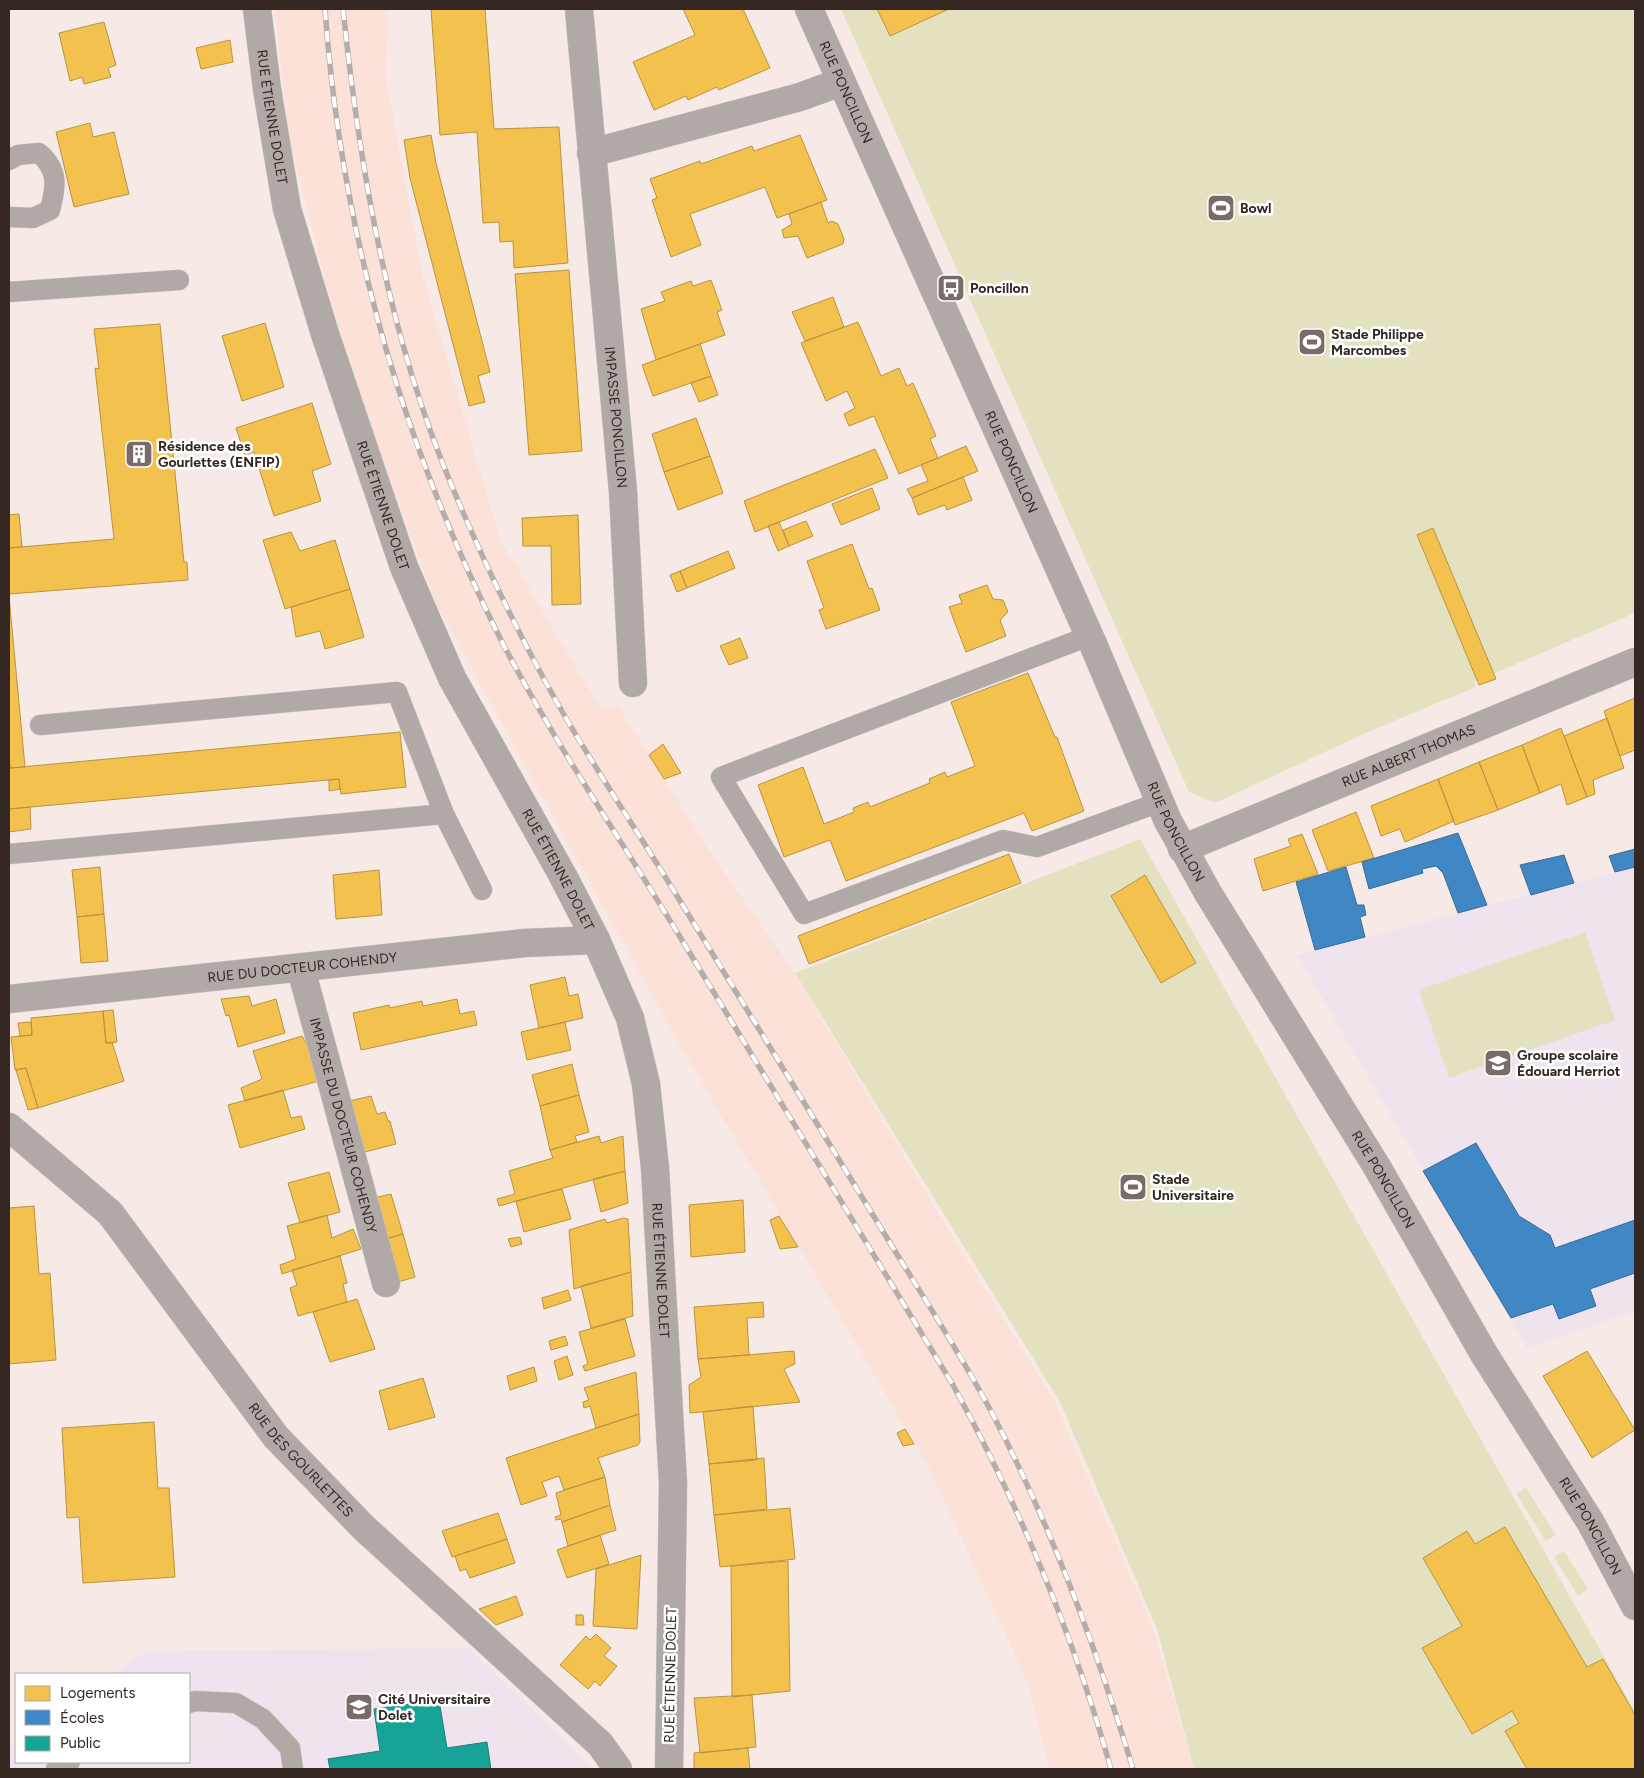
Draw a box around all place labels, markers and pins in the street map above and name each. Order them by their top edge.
sports icon: Bowl [1206,193,1236,223]
place label: Bowl [1240,200,1272,217]
bus stop icon: Poncillon [936,273,966,303]
place label: Poncillon [970,280,1029,297]
place label: Stade Philippe Marcombes [1331,326,1424,359]
sports icon: Stade Philippe Marcombes [1297,327,1327,357]
place label: Résidence des Gourlettes (ENFIP) [158,438,280,471]
building icon: Résidence des Gourlettes (ENFIP) [124,439,154,469]
place label: Groupe scolaire Édouard Herriot [1517,1047,1621,1080]
school or university icon: Groupe scolaire Édouard Herriot [1483,1048,1513,1078]
place label: Stade Universitaire [1152,1171,1234,1204]
sports icon: Stade Universitaire [1118,1172,1148,1202]
place label: Cité Universitaire Dolet [378,1691,491,1724]
school or university icon: Cité Universitaire Dolet [344,1692,374,1722]

